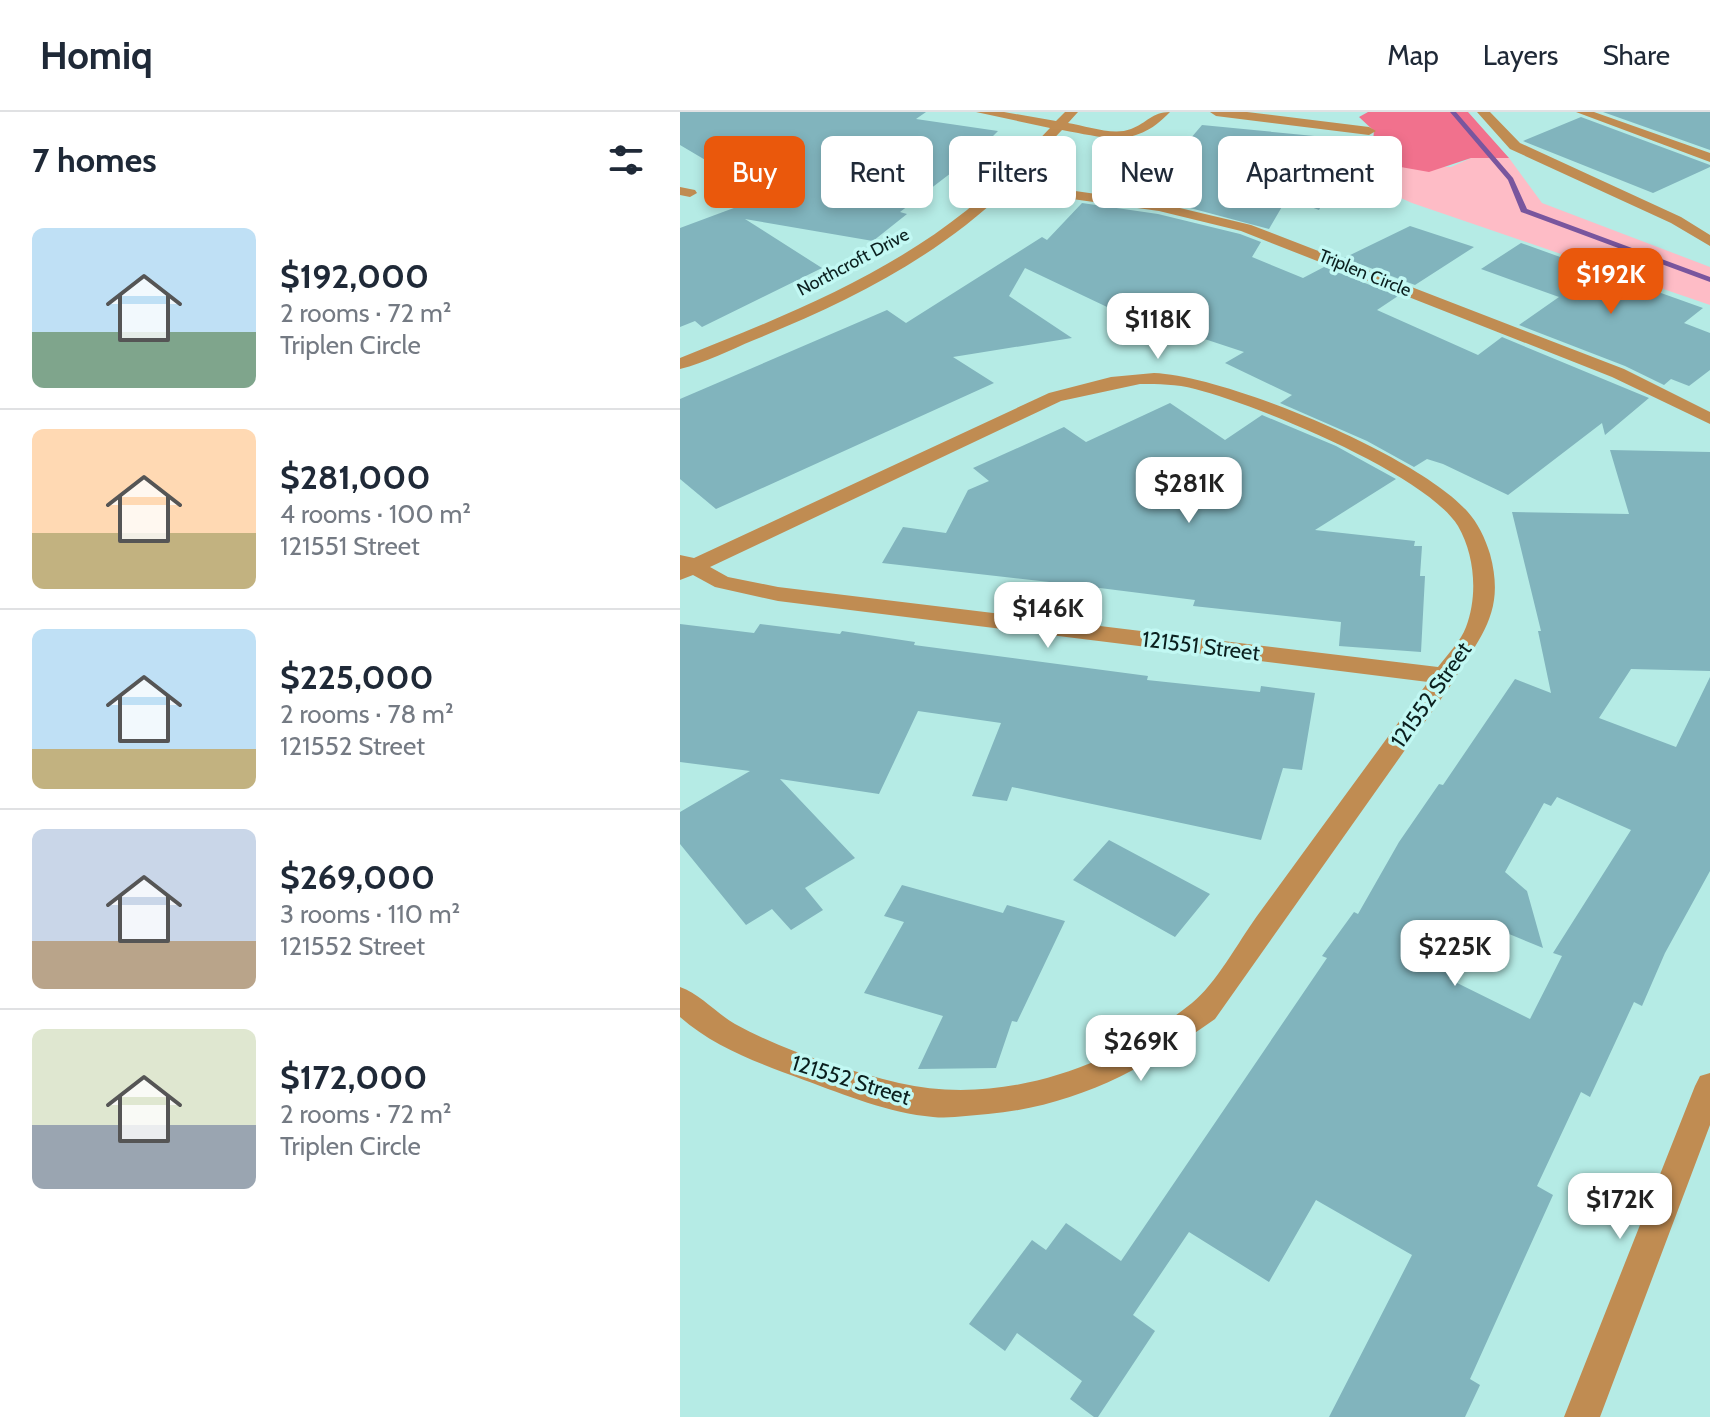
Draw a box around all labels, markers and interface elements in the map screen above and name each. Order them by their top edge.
text: Homiq [40,32,153,79]
text: Map [1387,38,1439,72]
text: Layers [1483,38,1558,72]
text: Share [1602,38,1670,72]
chip: Buy [704,136,805,208]
chip: Rent [821,136,933,208]
chip: Filters [949,136,1076,208]
chip: New [1092,136,1202,208]
chip: Apartment [1218,136,1402,208]
icon: filters [604,138,648,182]
text: 7 homes [32,139,157,181]
street label: Northcroft Drive [793,223,913,301]
street label: Triplen Circle [1316,245,1414,301]
pin: $192K [1555,248,1667,316]
text: $192,000 [280,255,429,297]
text: $192K [1576,258,1646,290]
icon: home [96,260,192,356]
pin: $118K [1102,293,1214,361]
text: 2 rooms · 72 m² [280,297,451,329]
text: $118K [1125,303,1191,335]
text: Triplen Circle [280,329,421,361]
text: $281,000 [280,456,430,498]
pin: $281K [1133,457,1245,525]
icon: home [96,461,192,557]
text: $281K [1154,467,1224,499]
text: 4 rooms · 100 m² [280,498,471,530]
text: 121551 Street [280,530,420,562]
pin: $146K [992,582,1104,650]
text: $146K [1012,592,1084,624]
street label: 121551 Street [1141,625,1262,667]
street label: 121552 Street [1385,637,1478,753]
text: $225,000 [280,656,434,698]
icon: home [96,661,192,757]
text: 2 rooms · 78 m² [280,698,454,730]
text: 121552 Street [280,730,425,762]
text: $269,000 [280,856,435,898]
icon: home [96,861,192,957]
text: 3 rooms · 110 m² [280,898,460,930]
pin: $225K [1399,920,1511,988]
text: 121552 Street [280,930,425,962]
text: $225K [1419,930,1491,962]
pin: $269K [1085,1015,1197,1083]
text: $269K [1104,1025,1178,1057]
street label: 121552 Street [788,1049,914,1111]
text: $172,000 [280,1056,427,1098]
icon: home [96,1061,192,1157]
text: 2 rooms · 72 m² [280,1098,451,1130]
text: Triplen Circle [280,1130,421,1162]
pin: $172K [1564,1173,1676,1241]
text: $172K [1586,1183,1654,1215]

